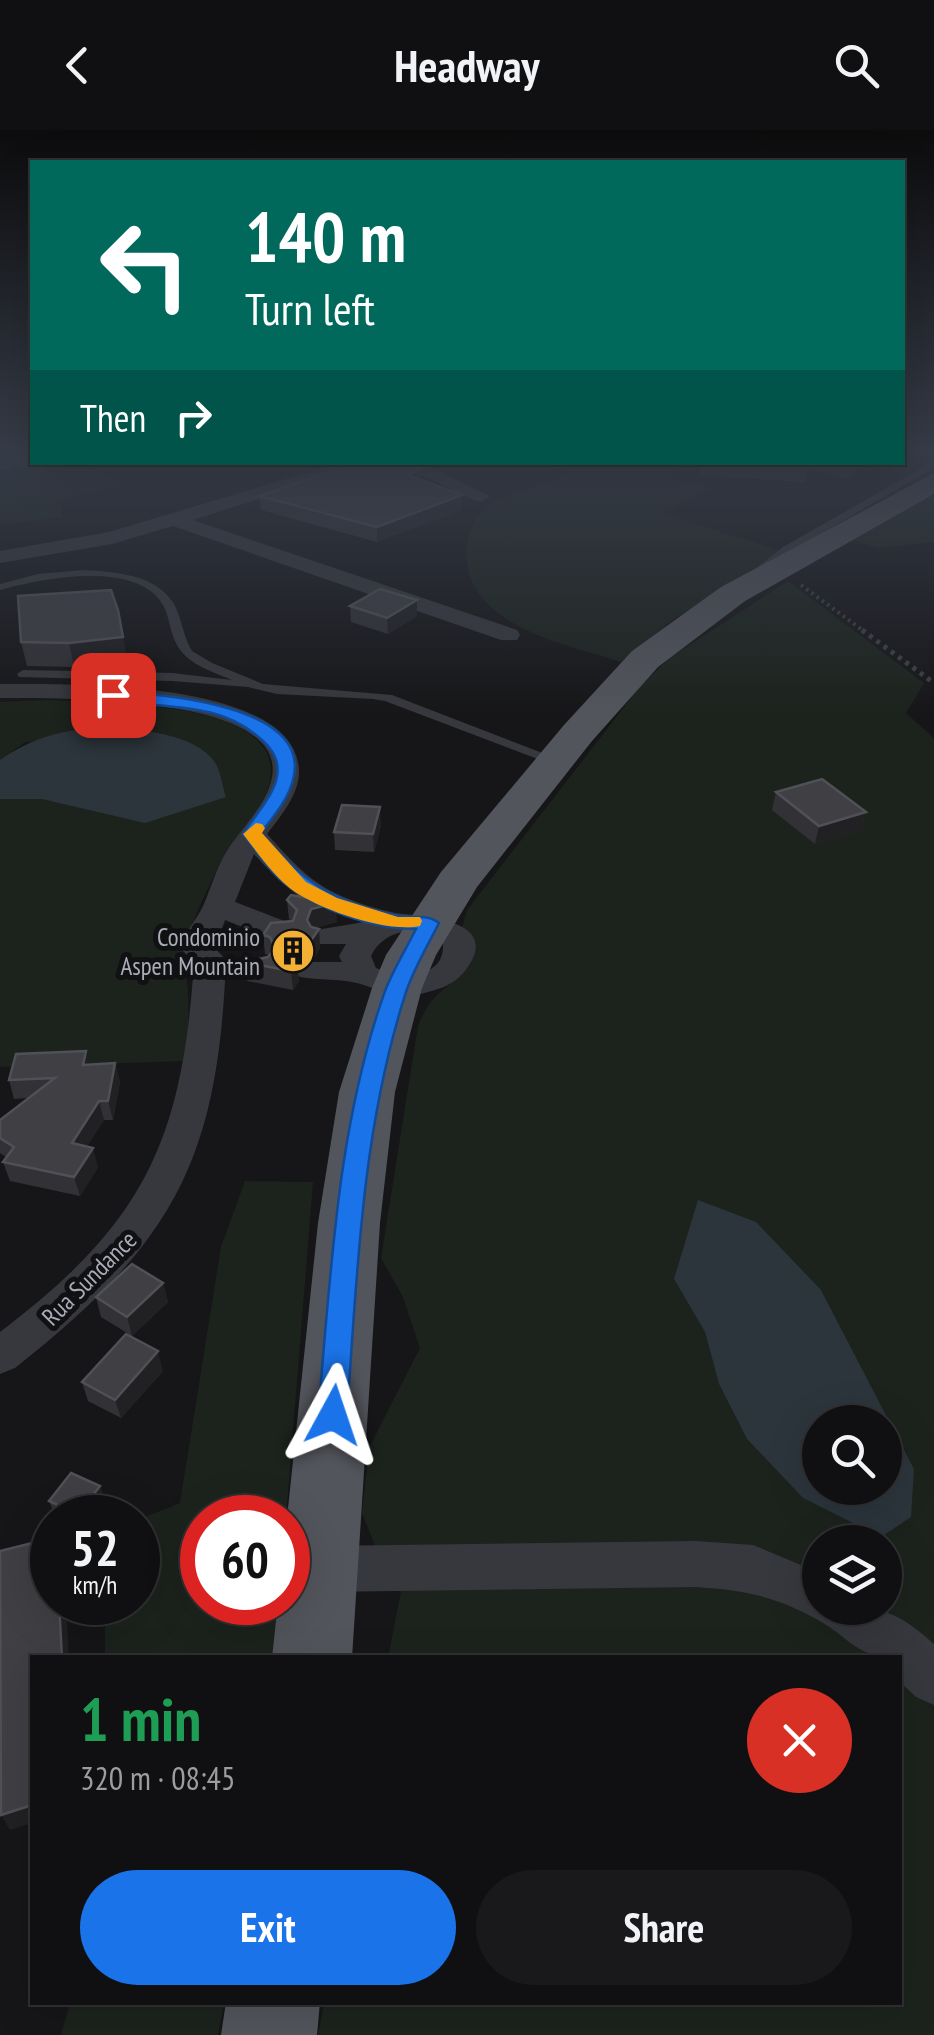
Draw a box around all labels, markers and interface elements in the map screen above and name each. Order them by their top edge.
text: Headway [394,36,540,94]
icon: back [50,38,105,93]
icon: search [829,38,884,93]
text: 140 m [245,191,406,281]
icon: left [80,200,210,330]
text: Turn left [245,279,375,337]
icon: right [166,390,221,445]
text: Then [80,393,146,442]
pin [71,653,156,738]
icon: arrive [86,668,141,723]
place label: Condominio Aspen Mountain [120,921,260,982]
building icon: Condominio Aspen Mountain [270,928,316,974]
street label: Rua Sundance [35,1224,143,1332]
position arrow [281,1363,385,1467]
map controls [802,1405,902,1625]
button: search [802,1405,902,1505]
speed limit sign: 60 [180,1495,310,1625]
text: 52 [71,1515,119,1580]
button: layers [802,1525,902,1625]
text: km/h [73,1569,117,1601]
text: 1 min [80,1680,201,1758]
button: close [747,1688,852,1793]
text: 320 m · 08:45 [80,1757,235,1799]
button: Exit [80,1870,456,1985]
button: Share [476,1870,852,1985]

